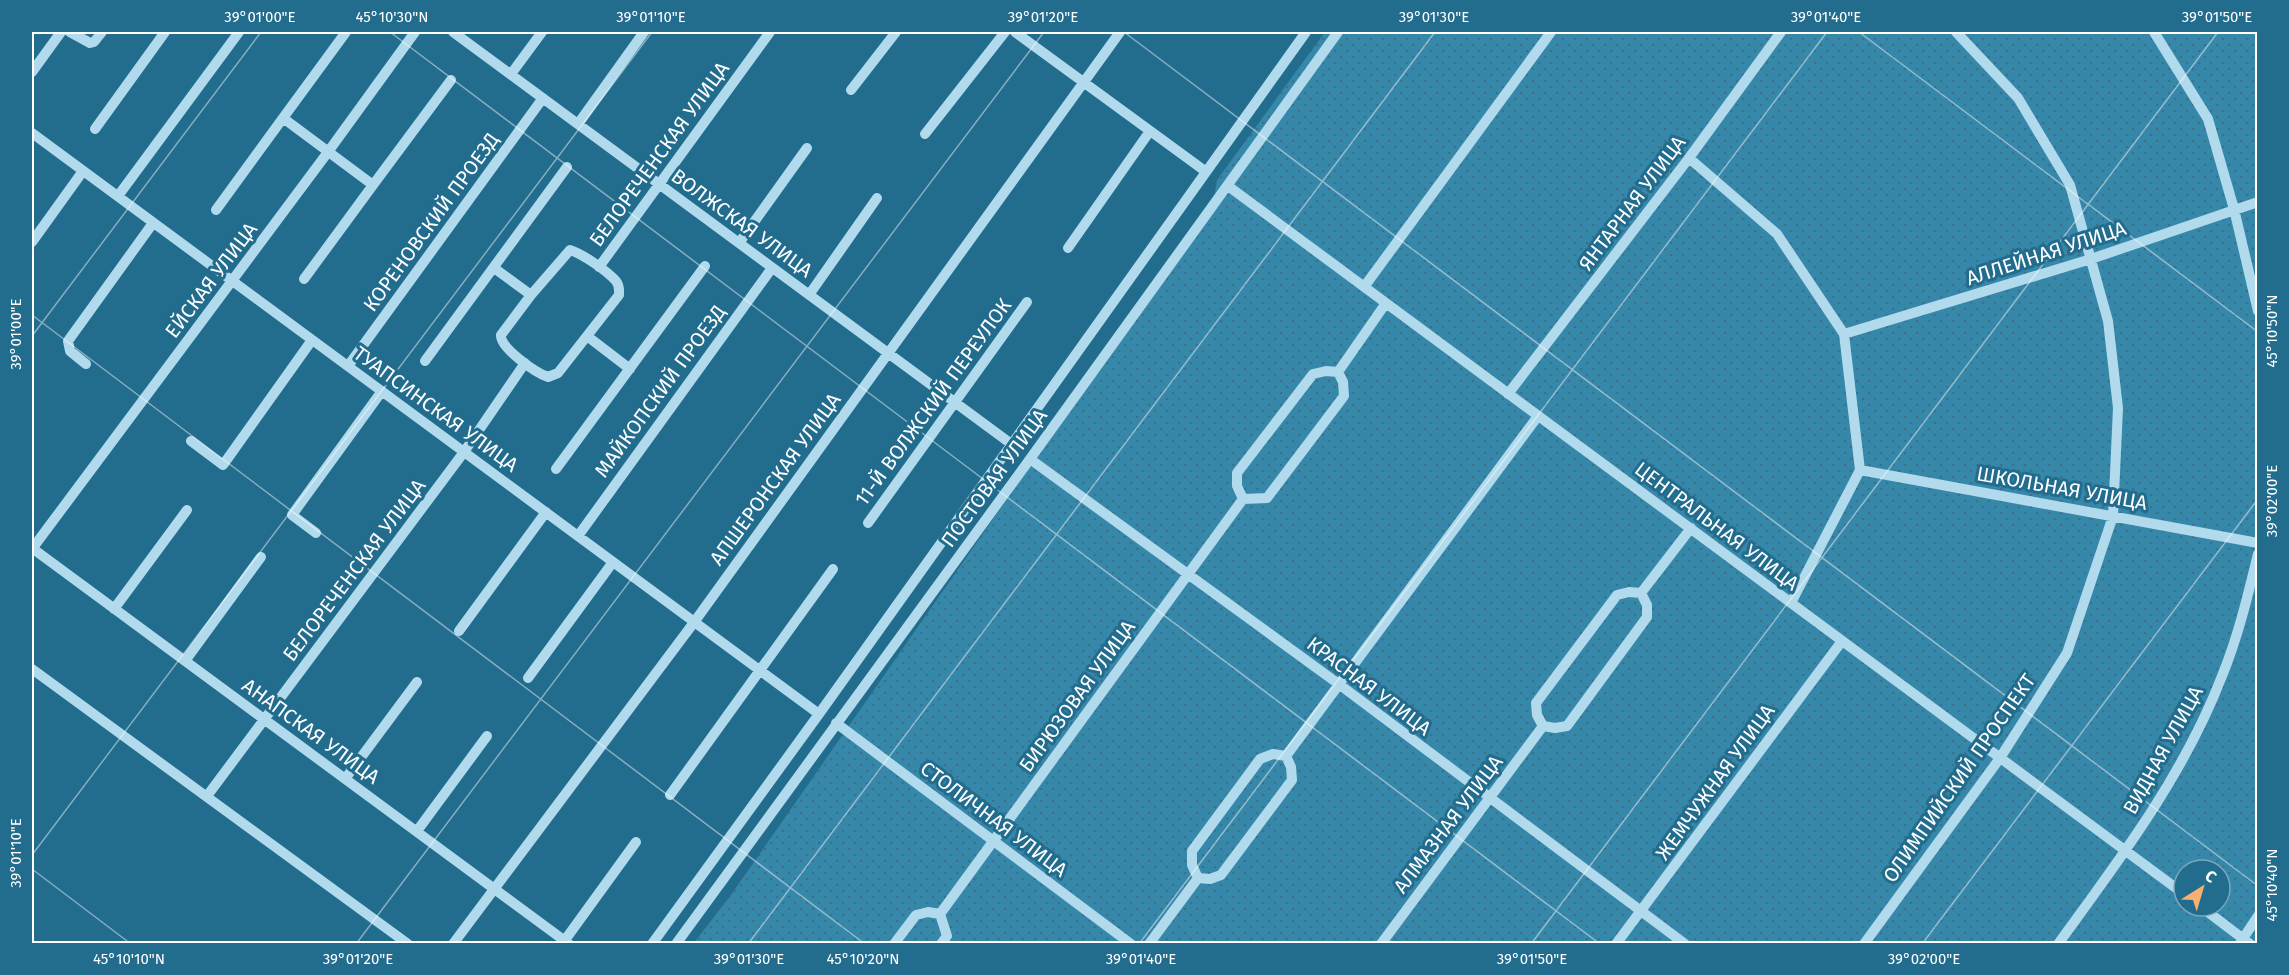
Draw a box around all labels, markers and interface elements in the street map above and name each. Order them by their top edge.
text: 39°01'00"E [224,8,296,26]
text: 45°10'30"N [356,8,428,26]
text: 39°01'10"E [616,8,686,26]
text: 39°01'20"E [1008,8,1078,26]
text: 39°01'30"E [1399,8,1469,26]
text: 39°01'40"E [1791,8,1861,26]
text: 39°01'50"E [2182,8,2252,26]
street label: БЕЛОРЕЧЕНСКАЯ УЛИЦА [584,57,734,251]
street label: КОРЕНОВСКИЙ ПРОЕЗД [358,128,504,316]
street label: ЯНТАРНАЯ УЛИЦА [1574,130,1691,275]
street label: ВОЛЖСКАЯ УЛИЦА [667,164,818,283]
street label: АЛЛЕЙНАЯ УЛИЦА [1963,216,2129,290]
street label: ЕЙСКАЯ УЛИЦА [160,217,262,342]
street label: 11-Й ВОЛЖСКИЙ ПЕРЕУЛОК [850,294,1016,510]
text: 45°10'50"N [2263,294,2281,368]
text: 39°01'00"E [7,298,25,370]
street label: МАЙКОПСКИЙ ПРОЕЗД [589,300,731,482]
street label: ТУАПСИНСКАЯ УЛИЦА [349,341,523,477]
street label: АПШЕРОНСКАЯ УЛИЦА [704,388,846,570]
street label: ПОСТОВАЯ УЛИЦА [936,404,1052,552]
street label: ЦЕНТРАЛЬНАЯ УЛИЦА [1630,457,1804,596]
street label: ШКОЛЬНАЯ УЛИЦА [1975,461,2150,515]
text: 39°02'00"E [2263,465,2281,537]
street label: БЕЛОРЕЧЕНСКАЯ УЛИЦА [278,474,431,666]
street label: БИРЮЗОВАЯ УЛИЦА [1014,615,1140,777]
street label: КРАСНАЯ УЛИЦА [1302,632,1436,741]
street label: ОЛИМПИЙСКИЙ ПРОСПЕКТ [1878,669,2041,887]
street label: АНАПСКАЯ УЛИЦА [238,673,385,789]
street label: ВИДНАЯ УЛИЦА [2118,681,2208,818]
street label: ЖЕМЧУЖНАЯ УЛИЦА [1650,699,1780,865]
street label: АЛМАЗНАЯ УЛИЦА [1388,750,1508,898]
street label: СТОЛИЧНАЯ УЛИЦА [916,756,1073,882]
text: 39°01'10"E [7,818,25,888]
text: 45°10'40"N [2263,849,2281,921]
north arrow [2172,858,2232,918]
text: С [2201,866,2221,887]
text: 45°10'10"N [93,950,165,968]
text: 39°01'20"E [323,950,393,968]
text: 39°01'30"E [714,950,784,968]
text: 45°10'20"N [827,950,899,968]
text: 39°01'40"E [1106,950,1176,968]
text: 39°01'50"E [1497,950,1567,968]
text: 39°02'00"E [1888,950,1960,968]

